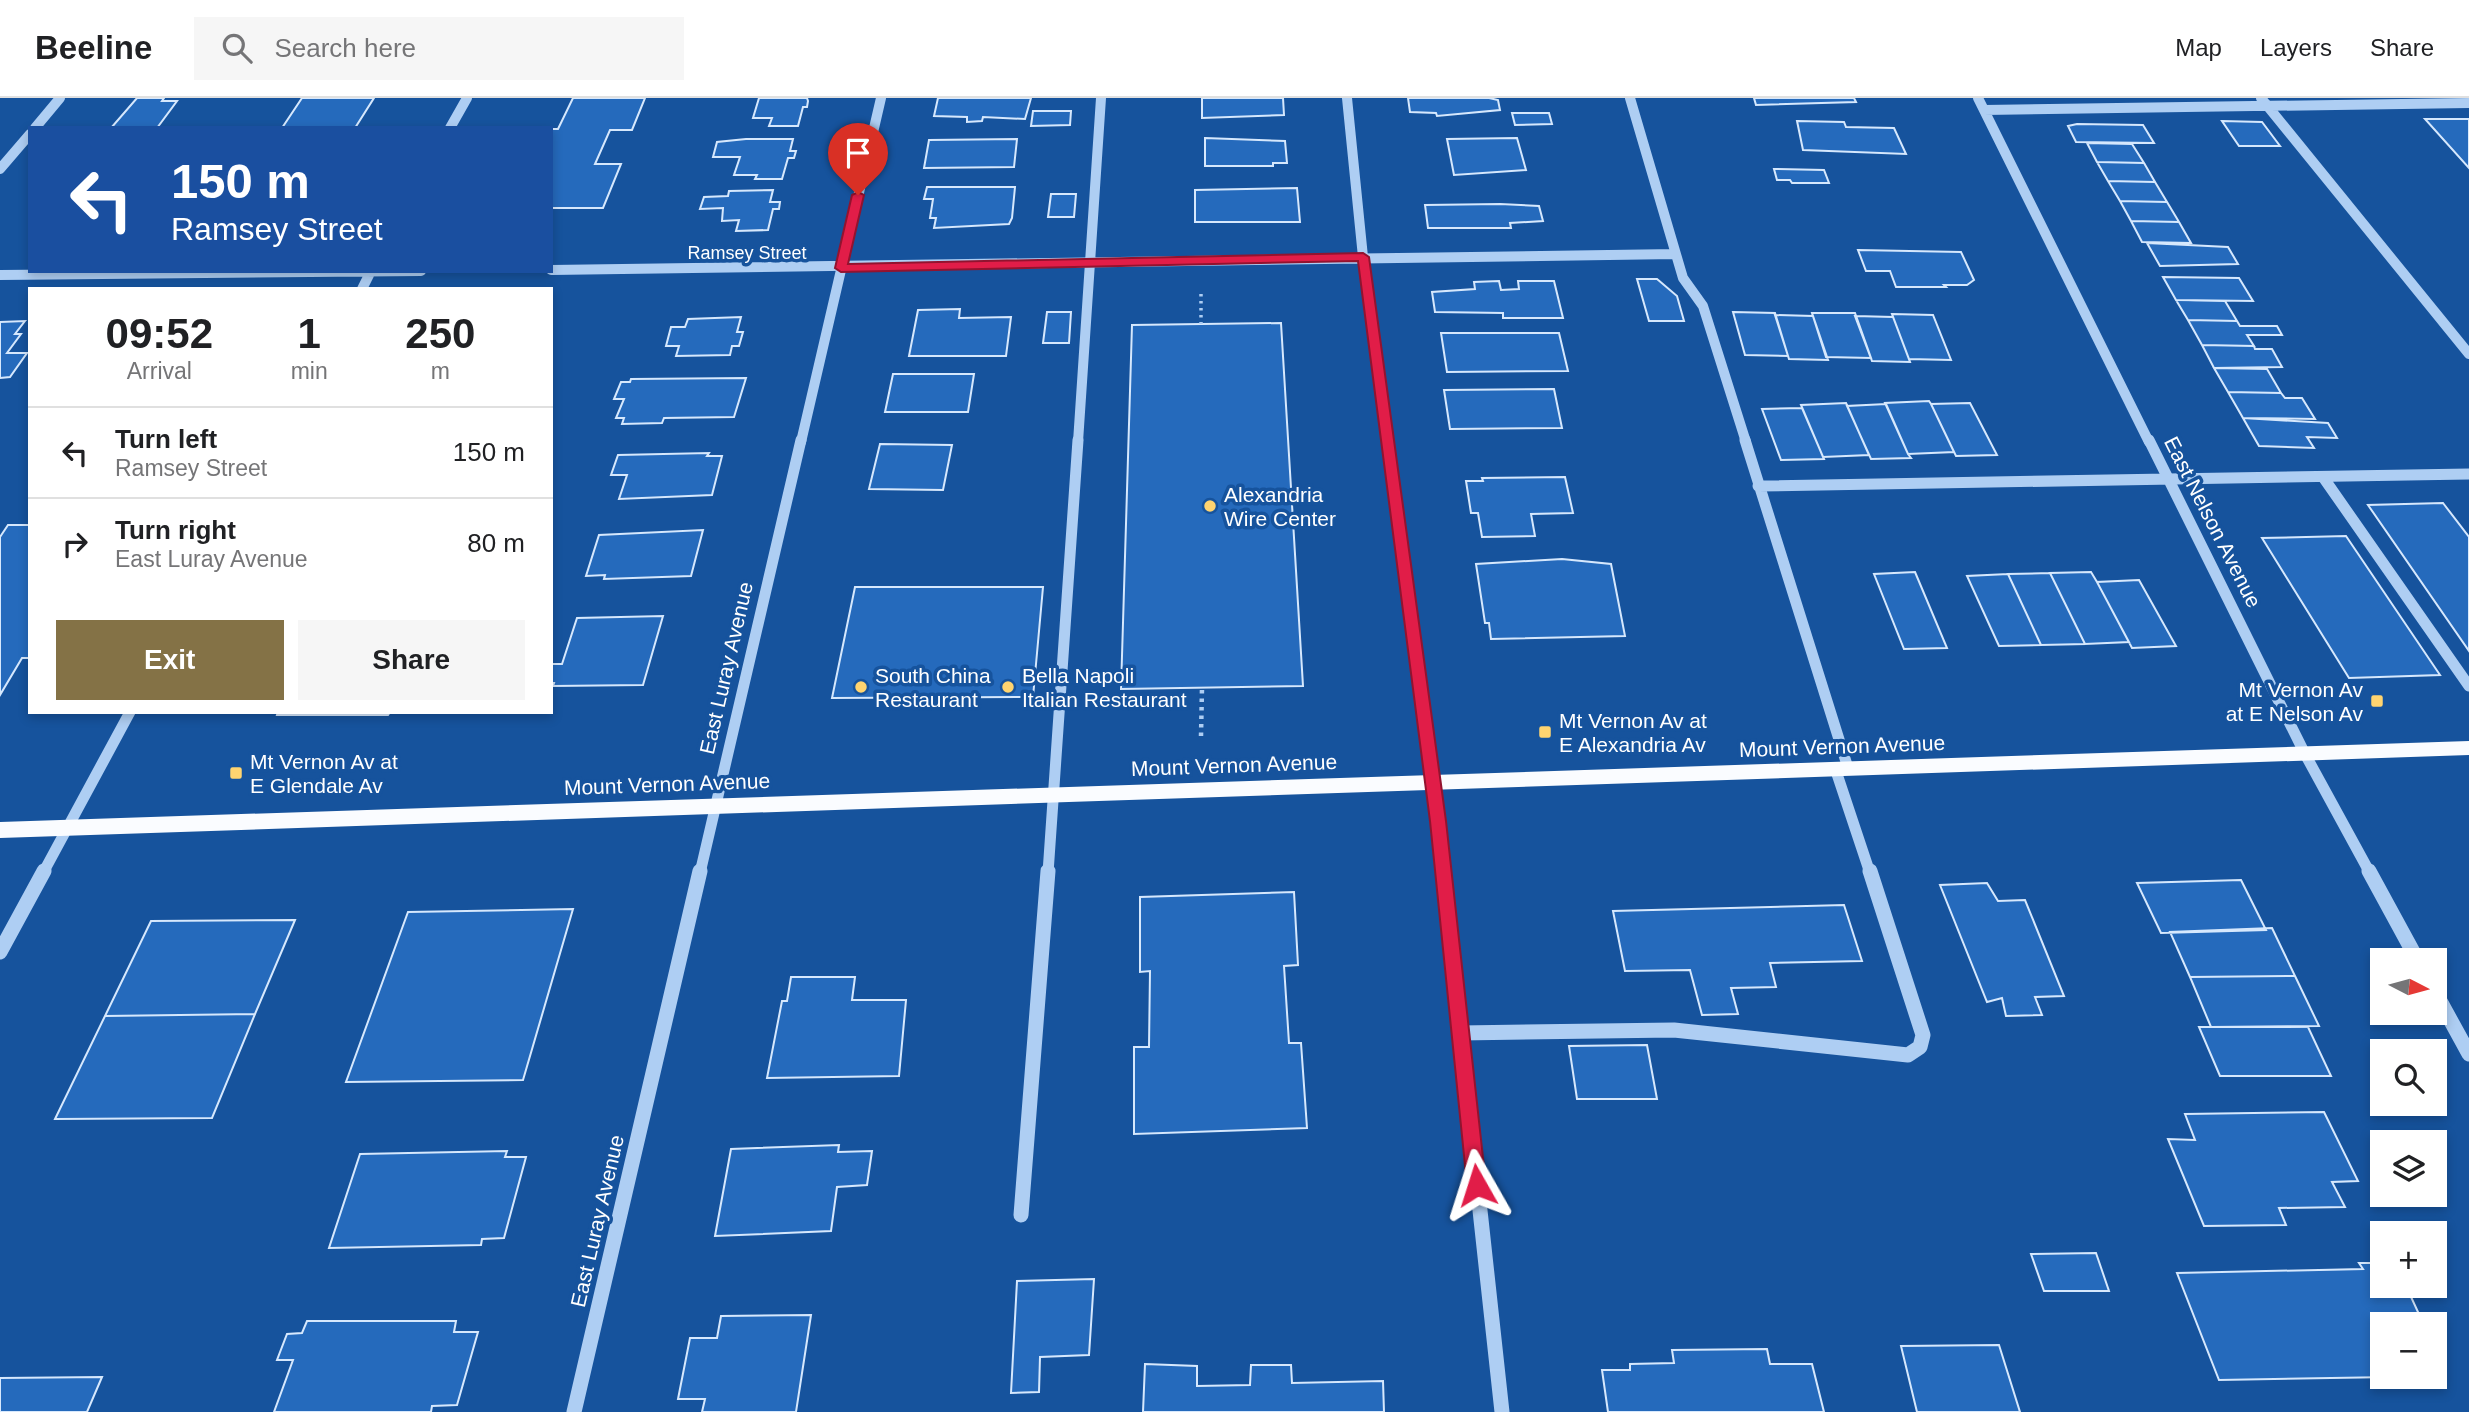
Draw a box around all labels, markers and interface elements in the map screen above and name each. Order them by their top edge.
search box [194,17,684,80]
text: Beeline [35,29,152,66]
icon: search [218,29,256,67]
text: Search here [274,33,416,63]
text: Map [2175,34,2222,61]
text: Layers [2260,34,2332,61]
text: Share [2370,34,2434,61]
pin [828,123,888,195]
icon: arrive [839,134,877,172]
icon: left [56,154,147,245]
text: 150 m [171,154,310,208]
text: Ramsey Street [171,211,383,247]
street label: Ramsey Street [687,243,807,263]
text: 09:52 [106,310,213,357]
text: 1 [297,310,321,357]
text: 250 [405,310,475,357]
text: Arrival [127,358,192,384]
text: min [291,358,328,384]
text: m [431,358,450,384]
text: Turn left [115,424,217,454]
street label: East Nelson Avenue [2160,433,2266,611]
icon: left [56,434,94,472]
text: 150 m [453,437,525,467]
text: Ramsey Street [115,455,267,481]
place label: Alexandria Wire Center [1224,483,1336,530]
marker: Alexandria Wire Center [1202,498,1218,514]
text: Turn right [115,515,236,545]
icon: right [56,525,94,563]
text: 80 m [467,528,525,558]
text: East Luray Avenue [115,546,308,572]
street label: East Luray Avenue [695,580,757,756]
button: Exit [56,620,284,700]
button: Share [298,620,525,700]
place label: South China Restaurant [875,664,991,711]
place label: Bella Napoli Italian Restaurant [1022,664,1187,711]
place label: Mt Vernon Av at E Nelson Av [2226,678,2363,725]
marker: South China Restaurant [853,679,869,695]
marker: Bella Napoli Italian Restaurant [1000,679,1016,695]
marker: Mt Vernon Av at E Nelson Av [2369,693,2385,709]
place label: Mt Vernon Av at E Alexandria Av [1559,709,1707,756]
marker: Mt Vernon Av at E Alexandria Av [1537,724,1553,740]
street label: Mount Vernon Avenue [1739,731,1945,761]
place label: Mt Vernon Av at E Glendale Av [250,750,398,797]
street label: Mount Vernon Avenue [1131,750,1337,780]
marker: Mt Vernon Av at E Glendale Av [228,765,244,781]
street label: Mount Vernon Avenue [564,769,770,799]
north arrow [2370,948,2446,1026]
map controls [2370,948,2447,1389]
button: search [2370,1039,2447,1116]
button: layers [2370,1130,2447,1207]
street label: East Luray Avenue [566,1133,628,1309]
position arrow [1440,1148,1514,1222]
button: + [2370,1221,2447,1298]
button: − [2370,1312,2447,1389]

